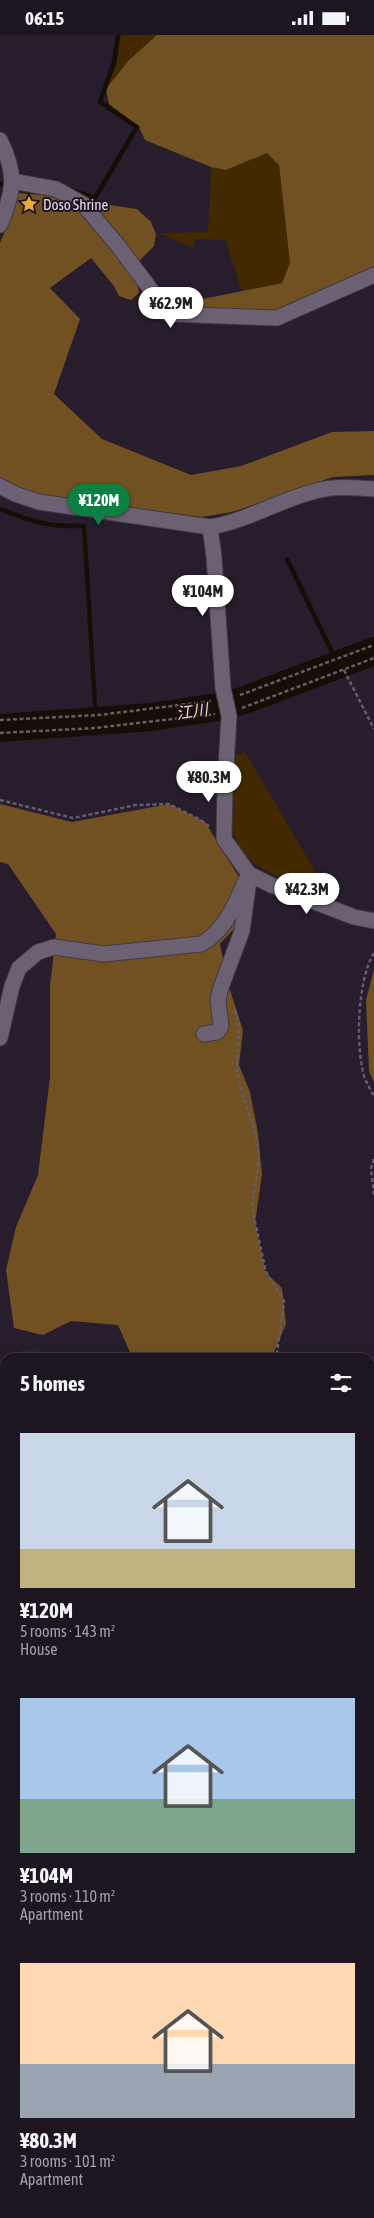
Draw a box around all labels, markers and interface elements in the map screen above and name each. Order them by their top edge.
text: 06:15 [25,7,64,29]
place icon: Doso Shrine [19,194,39,214]
place label: Doso Shrine [43,196,109,213]
pin: ¥62.9M [130,287,212,329]
text: ¥62.9M [149,294,193,312]
pin: ¥120M [64,483,134,526]
text: ¥120M [79,491,119,509]
pin: ¥104M [168,575,238,617]
text: ¥104M [183,582,223,600]
water label: 江川 [175,700,211,722]
pin: ¥80.3M [168,761,250,803]
text: ¥80.3M [187,768,231,786]
pin: ¥42.3M [266,873,348,915]
text: ¥42.3M [285,880,329,898]
icon: filters [327,1369,355,1397]
text: 5 homes [20,1371,85,1395]
icon: home [143,1466,233,1556]
text: ¥120M [20,1598,73,1622]
text: 5 rooms · 143 m² [20,1622,115,1640]
text: House [20,1640,57,1658]
icon: home [143,1731,233,1821]
text: ¥104M [20,1863,73,1887]
text: 3 rooms · 110 m² [20,1887,115,1905]
text: Apartment [20,1905,83,1923]
icon: home [143,1996,233,2086]
text: ¥80.3M [20,2128,77,2152]
text: 3 rooms · 101 m² [20,2152,115,2170]
text: Apartment [20,2170,83,2188]

